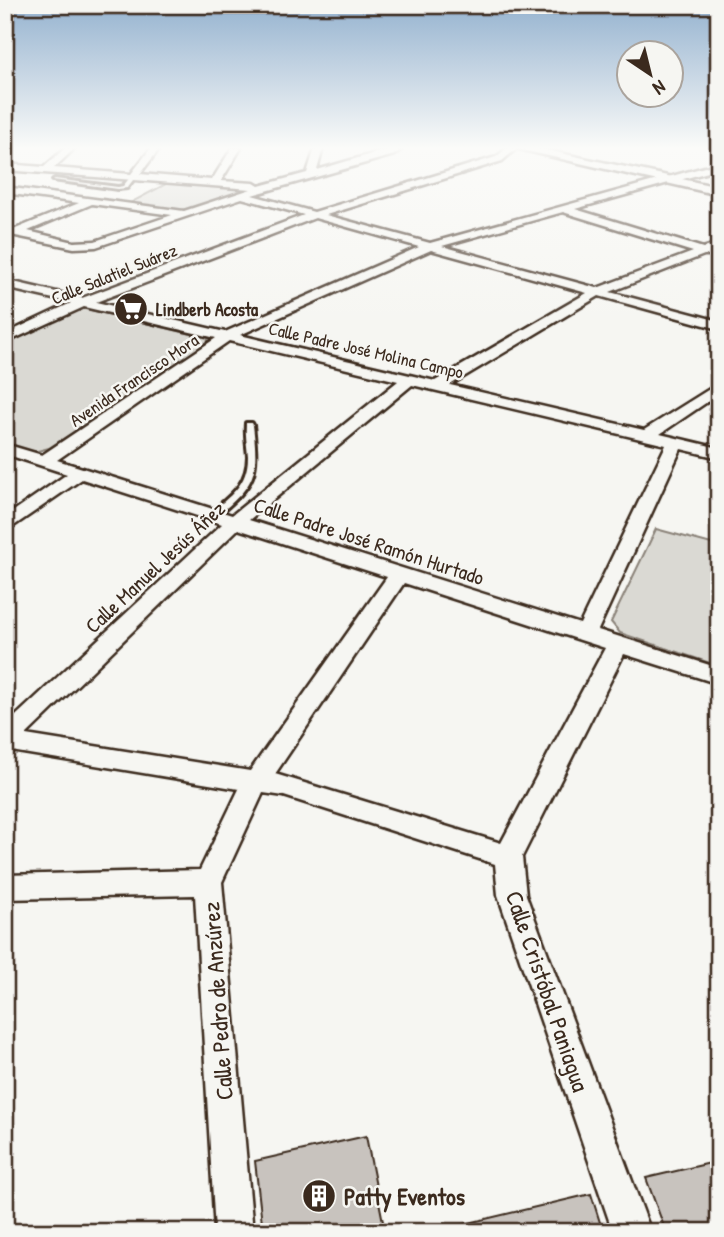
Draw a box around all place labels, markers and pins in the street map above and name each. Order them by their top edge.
supermarket icon: Lindberb Acosta [112,290,150,328]
place label: Lindberb Acosta [156,297,259,322]
building icon: Patty Eventos [300,1177,338,1215]
place label: Patty Eventos [344,1180,465,1213]

